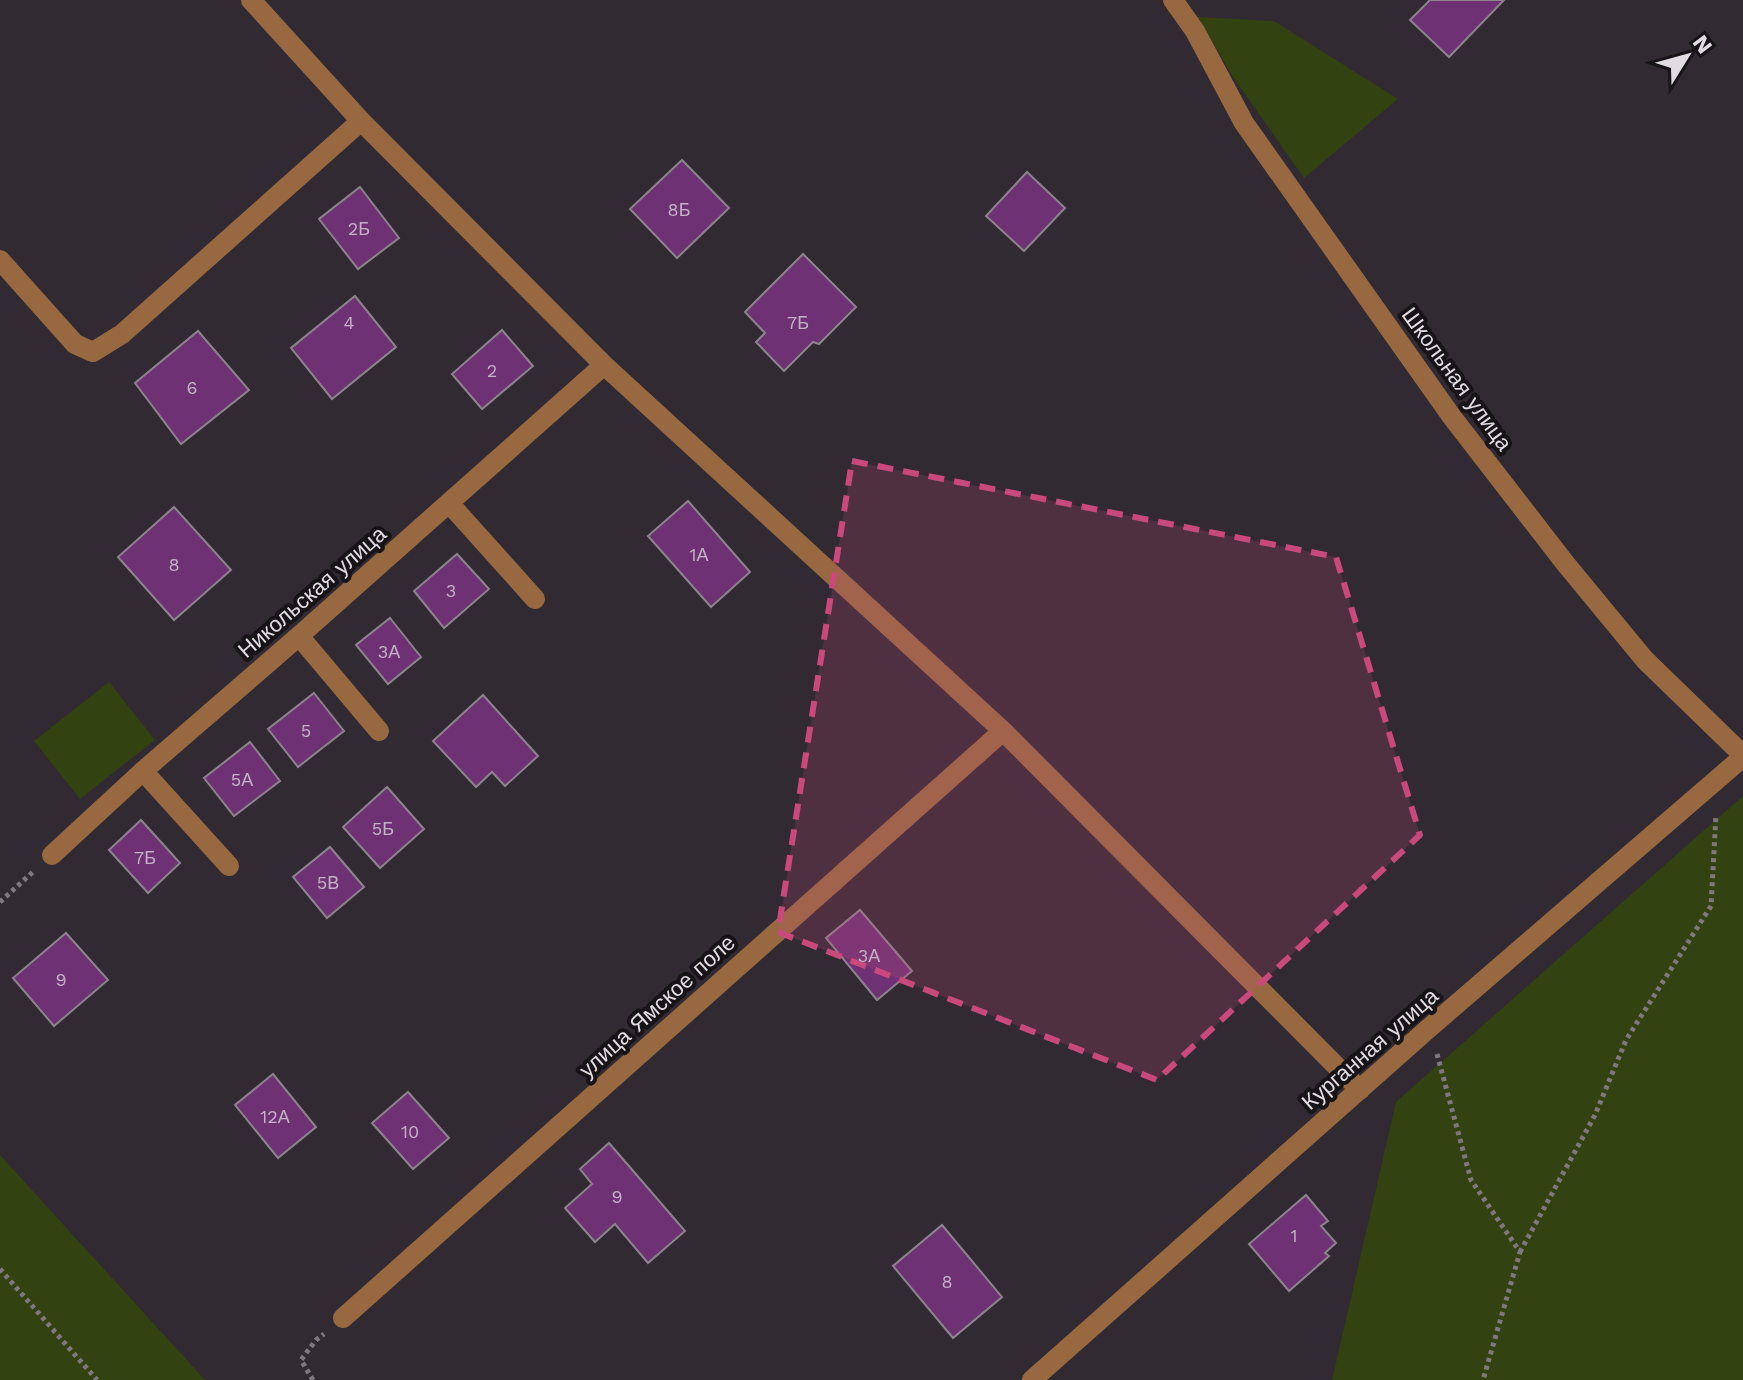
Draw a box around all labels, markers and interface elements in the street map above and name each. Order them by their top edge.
north arrow [1647,16,1727,96]
text: N [1688,30,1717,58]
house number: 8Б [668,199,690,220]
house number: 2Б [348,218,370,239]
street label: Школьная улица [1397,303,1518,456]
house number: 4 [344,312,355,333]
house number: 7Б [787,312,809,333]
house number: 2 [487,360,497,381]
house number: 6 [187,377,197,398]
street label: Никольская улица [233,521,391,663]
house number: 1А [689,544,709,565]
house number: 8 [168,554,180,575]
house number: 3 [446,580,456,601]
house number: 3А [378,641,400,662]
house number: 5 [301,720,311,741]
house number: 5А [231,769,253,790]
house number: 5Б [372,818,394,839]
house number: 7Б [134,847,156,868]
house number: 5В [317,872,339,893]
street label: улица Ямское поле [574,930,740,1082]
house number: 3А [858,945,880,966]
house number: 9 [55,969,67,990]
street label: Курганная улица [1297,983,1444,1115]
house number: 12А [260,1106,290,1127]
house number: 10 [401,1121,419,1142]
house number: 9 [611,1186,623,1207]
house number: 1 [1290,1225,1298,1246]
house number: 8 [941,1271,953,1292]

